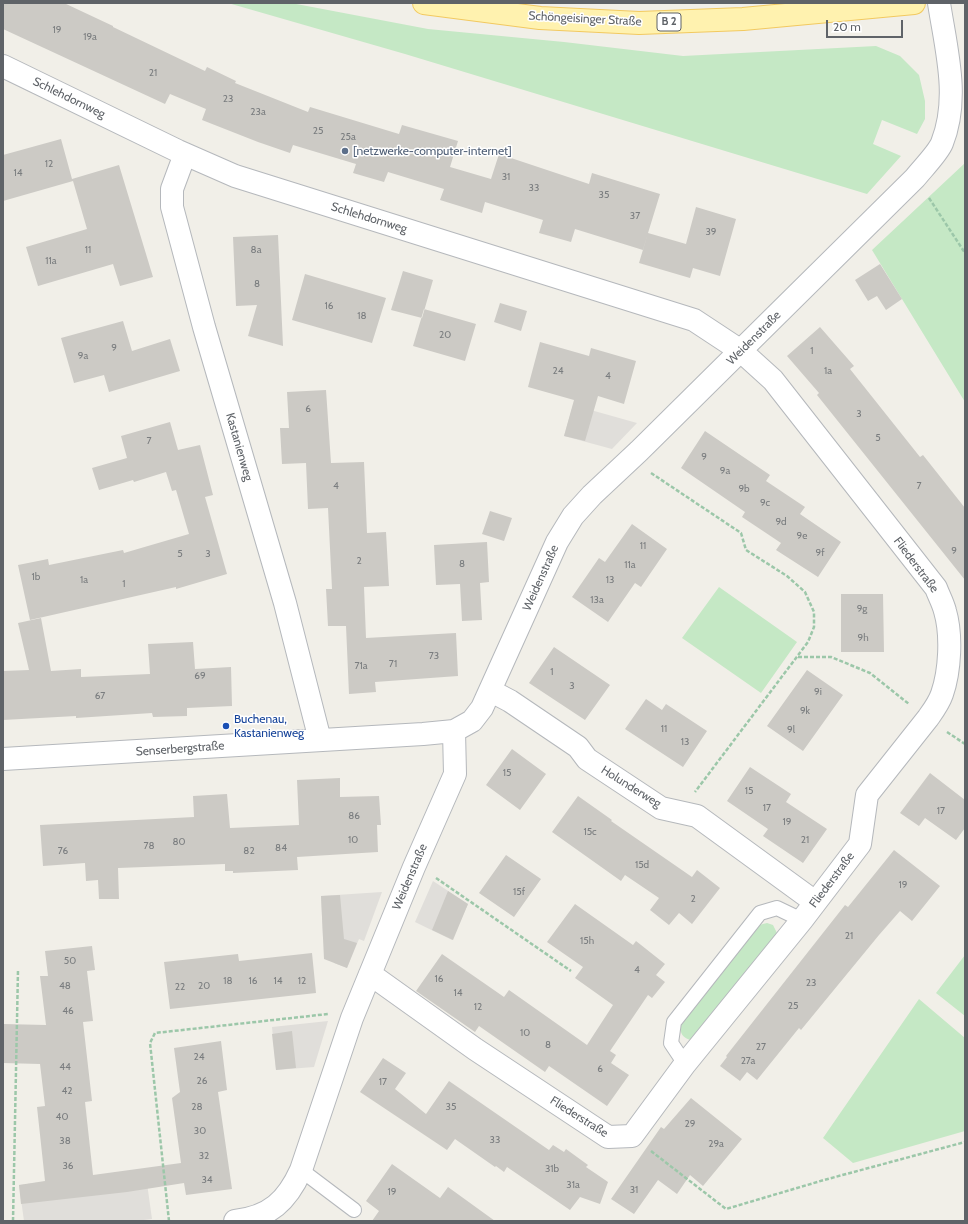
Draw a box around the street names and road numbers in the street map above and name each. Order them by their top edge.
street label: Schöngeisinger Straße [528,9,642,29]
road number: B 2 [657,13,681,31]
street label: Schlehdornweg [30,74,108,122]
street label: Schlehdornweg [329,200,409,236]
street label: Weidenstraße [724,308,784,368]
street label: Kastanienweg [222,411,256,483]
street label: Fliederstraße [890,534,942,596]
street label: Weidenstraße [520,543,562,613]
street label: Senserbergstraße [135,739,225,759]
street label: Holunderweg [598,763,664,811]
street label: Weidenstraße [390,842,430,912]
street label: Fliederstraße [806,849,858,911]
street label: Fliederstraße [547,1093,611,1141]

